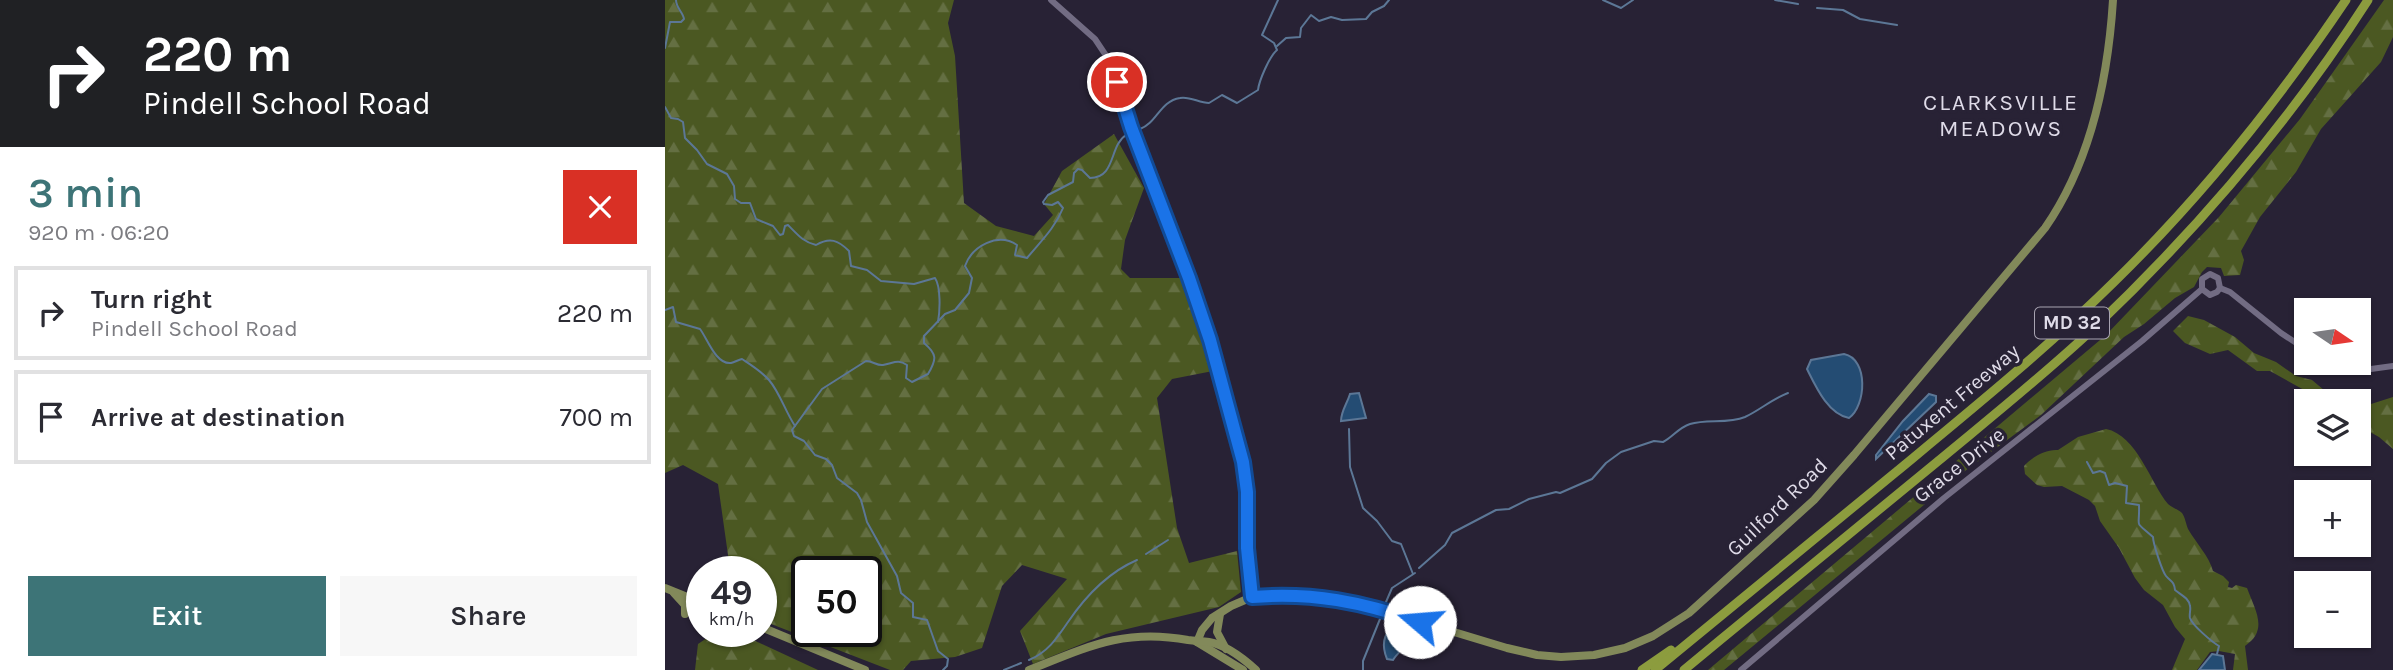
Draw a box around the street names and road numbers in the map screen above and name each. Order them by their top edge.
road number: MD 32 [2035,308,2109,338]
street label: Patuxent Freeway [1880,339,2024,465]
street label: Grace Drive [1909,422,2009,508]
street label: Guilford Road [1722,453,1832,561]

